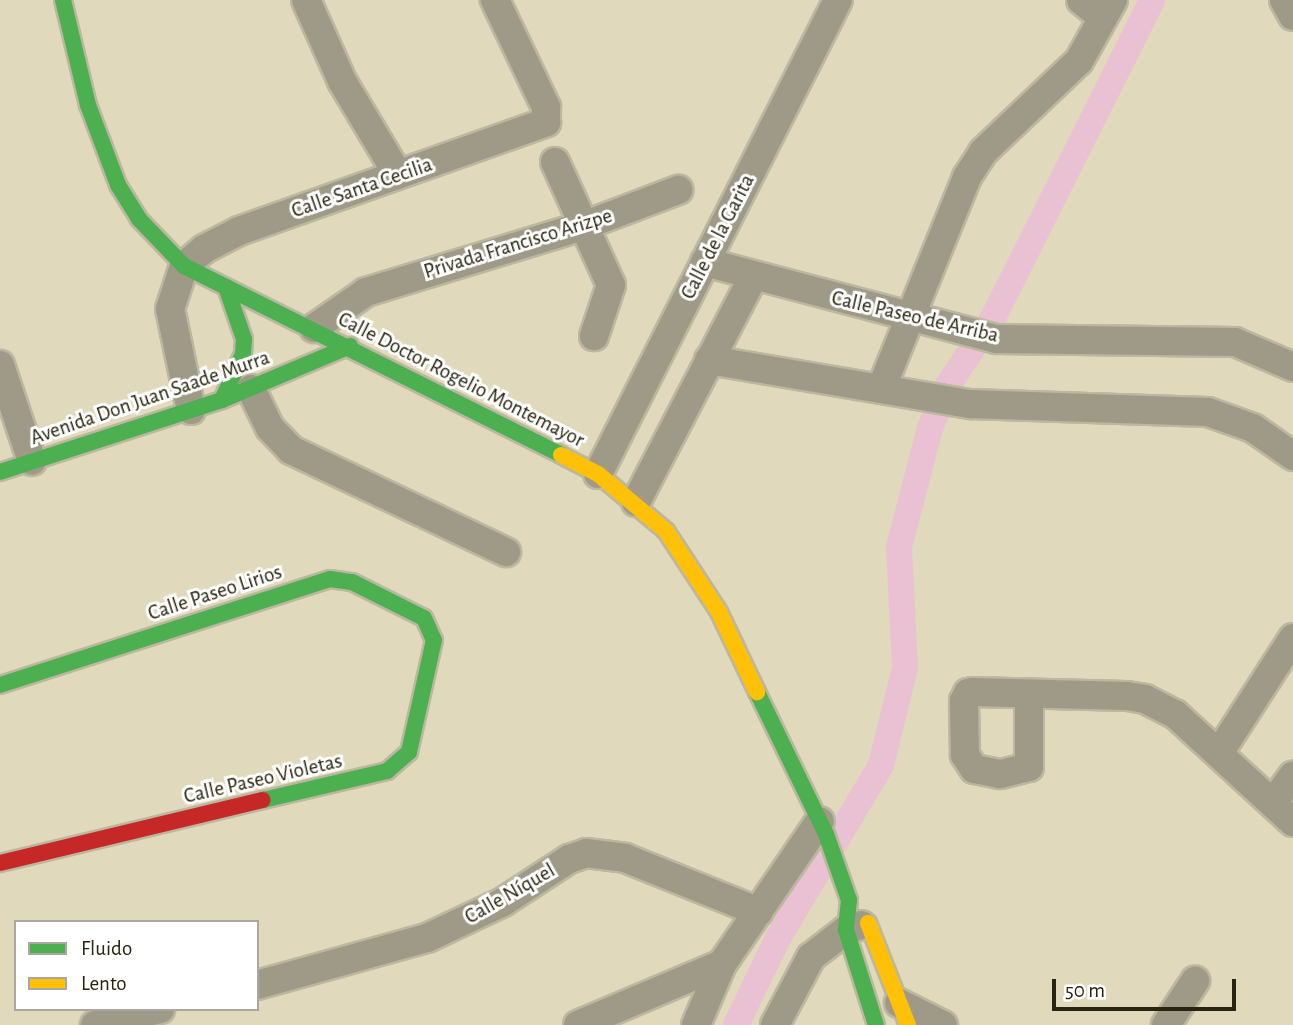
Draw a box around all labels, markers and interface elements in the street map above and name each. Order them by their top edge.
street label: Calle Santa Cecilia [288,152,436,224]
street label: Calle de la Garita [676,170,760,304]
street label: Privada Francisco Arizpe [421,203,615,285]
street label: Calle Paseo de Arriba [829,286,1001,348]
street label: Calle Doctor Rogelio Montemayor [334,307,588,453]
street label: Avenida Don Juan Saade Murra [27,345,273,451]
street label: Calle Paseo Lirios [145,560,285,626]
street label: Calle Paseo Violetas [181,749,345,809]
street label: Calle Níquel [460,858,560,930]
legend [14,920,259,1011]
text: Fluido [81,938,132,959]
scale bar [1055,965,1239,1009]
text: Lento [81,973,127,994]
text: 50 m [1065,980,1105,1001]

